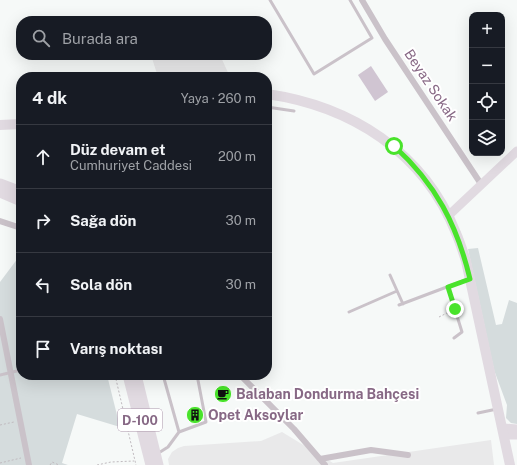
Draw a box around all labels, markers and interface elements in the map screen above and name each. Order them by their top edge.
map controls [469,12,505,156]
button: + [469,12,505,48]
search box [16,16,272,60]
icon: search [30,27,52,49]
text: Burada ara [62,30,138,47]
street label: Beyaz Sokak [401,46,461,124]
button: − [469,48,505,84]
button: locate [469,84,505,120]
text: 4 dk [32,88,67,108]
text: Yaya · 260 m [181,91,256,106]
button: layers [469,120,505,156]
route start [385,137,403,155]
text: Düz devam et [70,141,165,158]
icon: ahead [32,146,54,168]
text: 200 m [218,149,256,164]
text: Cumhuriyet Caddesi [70,158,192,173]
icon: right [32,210,54,232]
text: Sağa dön [70,212,136,229]
text: 30 m [226,213,256,228]
icon: left [32,274,54,296]
text: Sola dön [70,276,132,293]
text: 30 m [226,277,256,292]
route end [446,300,464,318]
icon: arrive [32,338,54,360]
text: Varış noktası [70,340,162,357]
cafe icon: Balaban Dondurma Bahçesi [213,384,233,404]
place label: Balaban Dondurma Bahçesi [236,386,419,402]
building icon: Opet Aksoylar [185,405,205,425]
place label: Opet Aksoylar [208,407,303,423]
road number: D-100 [118,409,162,431]

